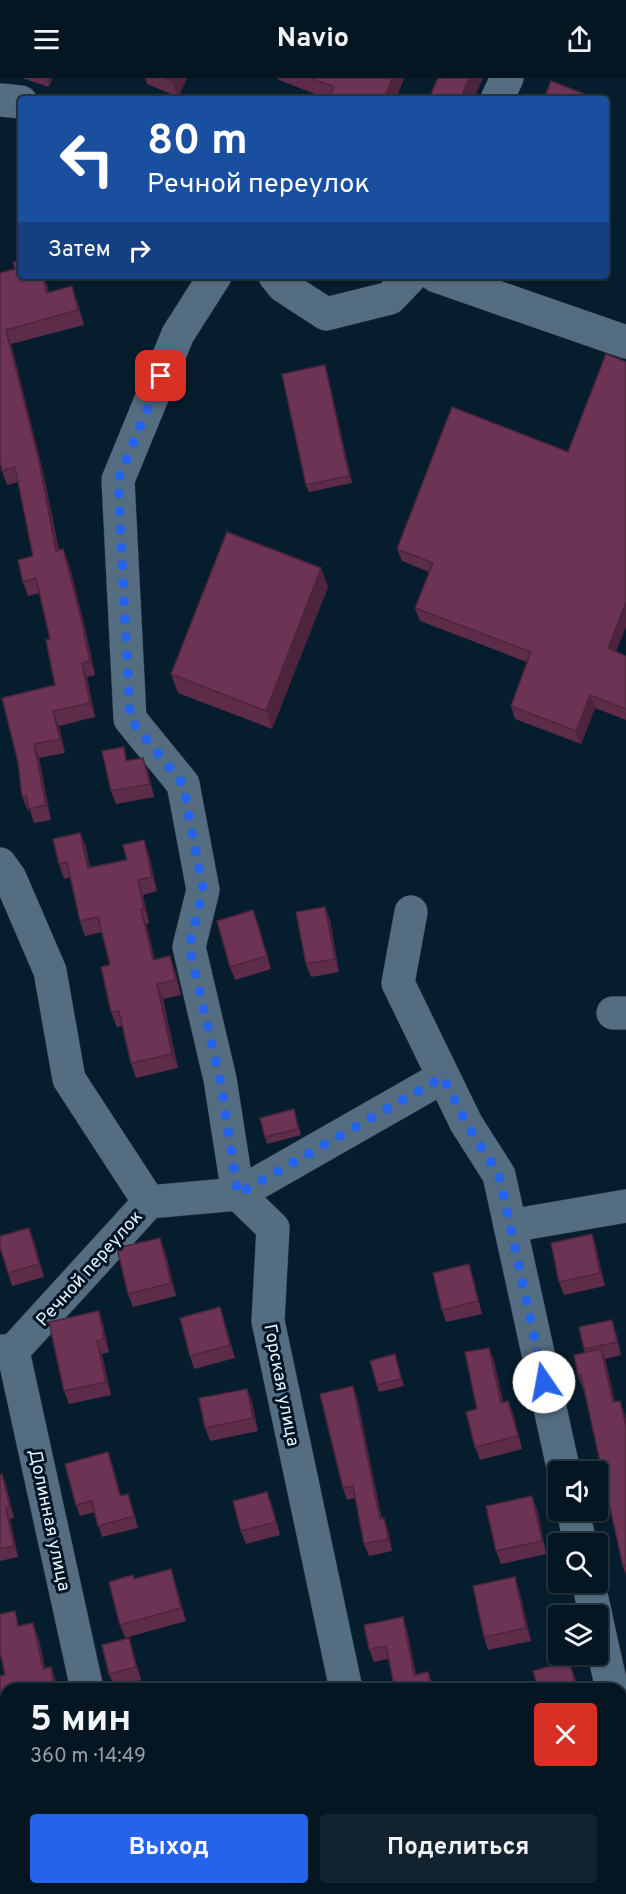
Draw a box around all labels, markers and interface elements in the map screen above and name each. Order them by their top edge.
text: Navio [277,22,349,56]
icon: menu [30,23,63,56]
icon: share [563,23,596,56]
text: 80 m [147,116,248,169]
icon: left [48,120,126,198]
text: Речной переулок [147,168,370,202]
icon: right [123,234,156,267]
text: Затем [48,237,111,264]
pin [135,350,186,401]
icon: arrive [144,359,177,392]
street label: Речной переулок [32,1206,148,1332]
street label: Горская улица [257,1322,304,1448]
position arrow [512,1350,576,1414]
street label: Долинная улица [22,1447,75,1593]
map controls [548,1461,608,1665]
button: sound [548,1461,608,1521]
button: search [548,1533,608,1593]
button: layers [548,1605,608,1665]
text: 5 мин [30,1698,131,1744]
button: close [534,1703,597,1766]
text: 360 m · 14:49 [30,1744,146,1770]
button: Выход [30,1814,308,1883]
button: Поделиться [320,1814,597,1883]

